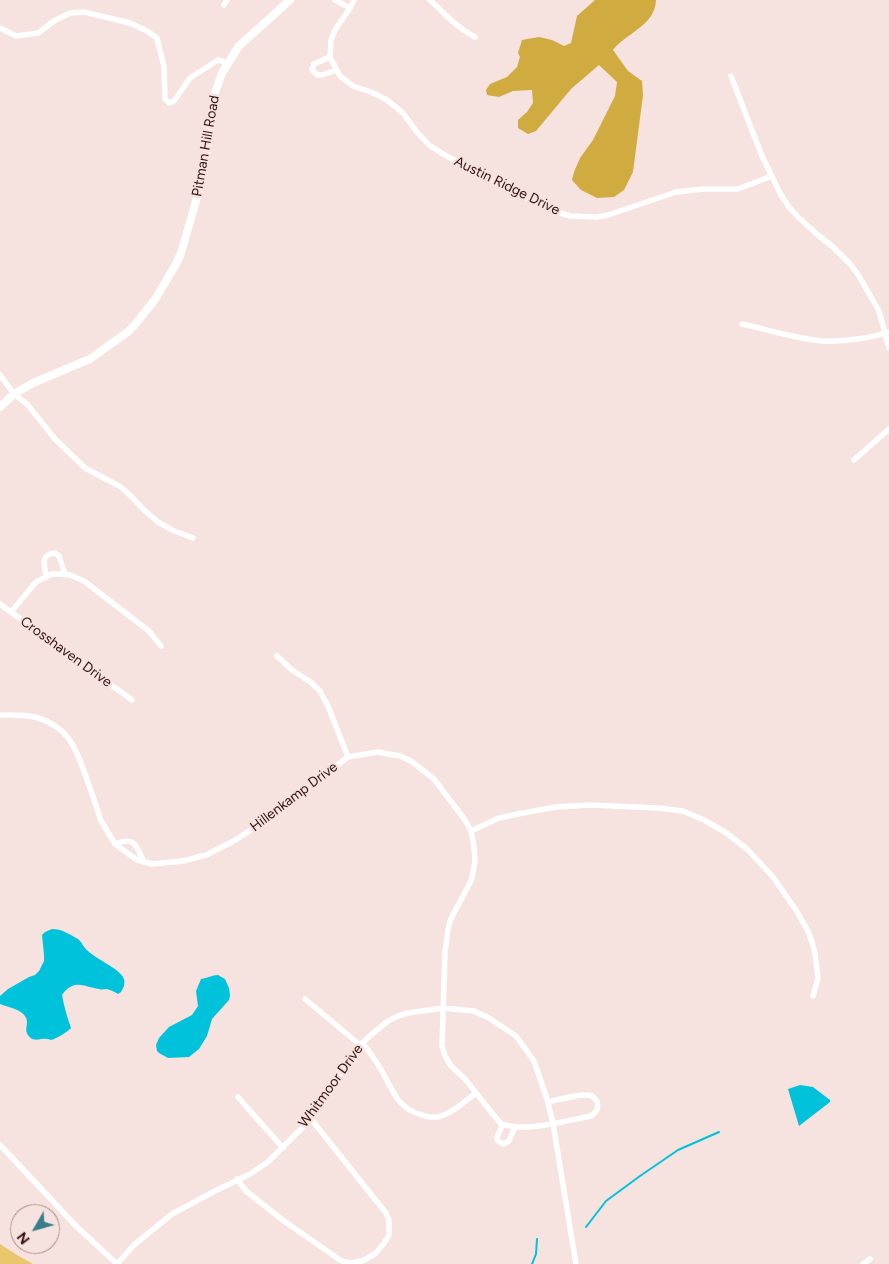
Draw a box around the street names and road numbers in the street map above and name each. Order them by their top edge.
street label: Pitman Hill Road [189,94,223,198]
street label: Austin Ridge Drive [451,153,563,219]
street label: Crosshaven Drive [17,613,115,691]
street label: Hillenkamp Drive [247,759,341,835]
street label: Whitmoor Drive [295,1041,367,1131]

